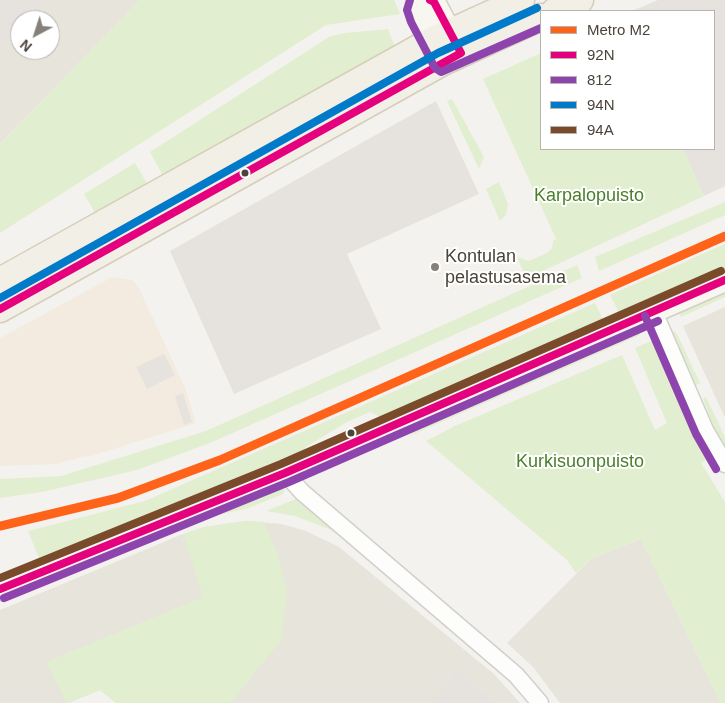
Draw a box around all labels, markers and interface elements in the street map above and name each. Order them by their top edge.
north arrow [10,10,60,60]
legend [540,10,715,150]
text: Metro M2 [587,21,650,38]
text: N [17,36,35,55]
text: 92N [587,46,615,63]
text: 812 [587,71,612,88]
text: 94N [587,96,615,113]
text: 94A [587,121,614,138]
unlabelled marker [240,168,250,178]
park label: Karpalopuisto [534,185,644,207]
place label: Kontulan pelastusasema [445,246,566,288]
marker: Kontulan pelastusasema [429,261,441,273]
unlabelled marker [346,428,356,438]
park label: Kurkisuonpuisto [516,451,644,473]

